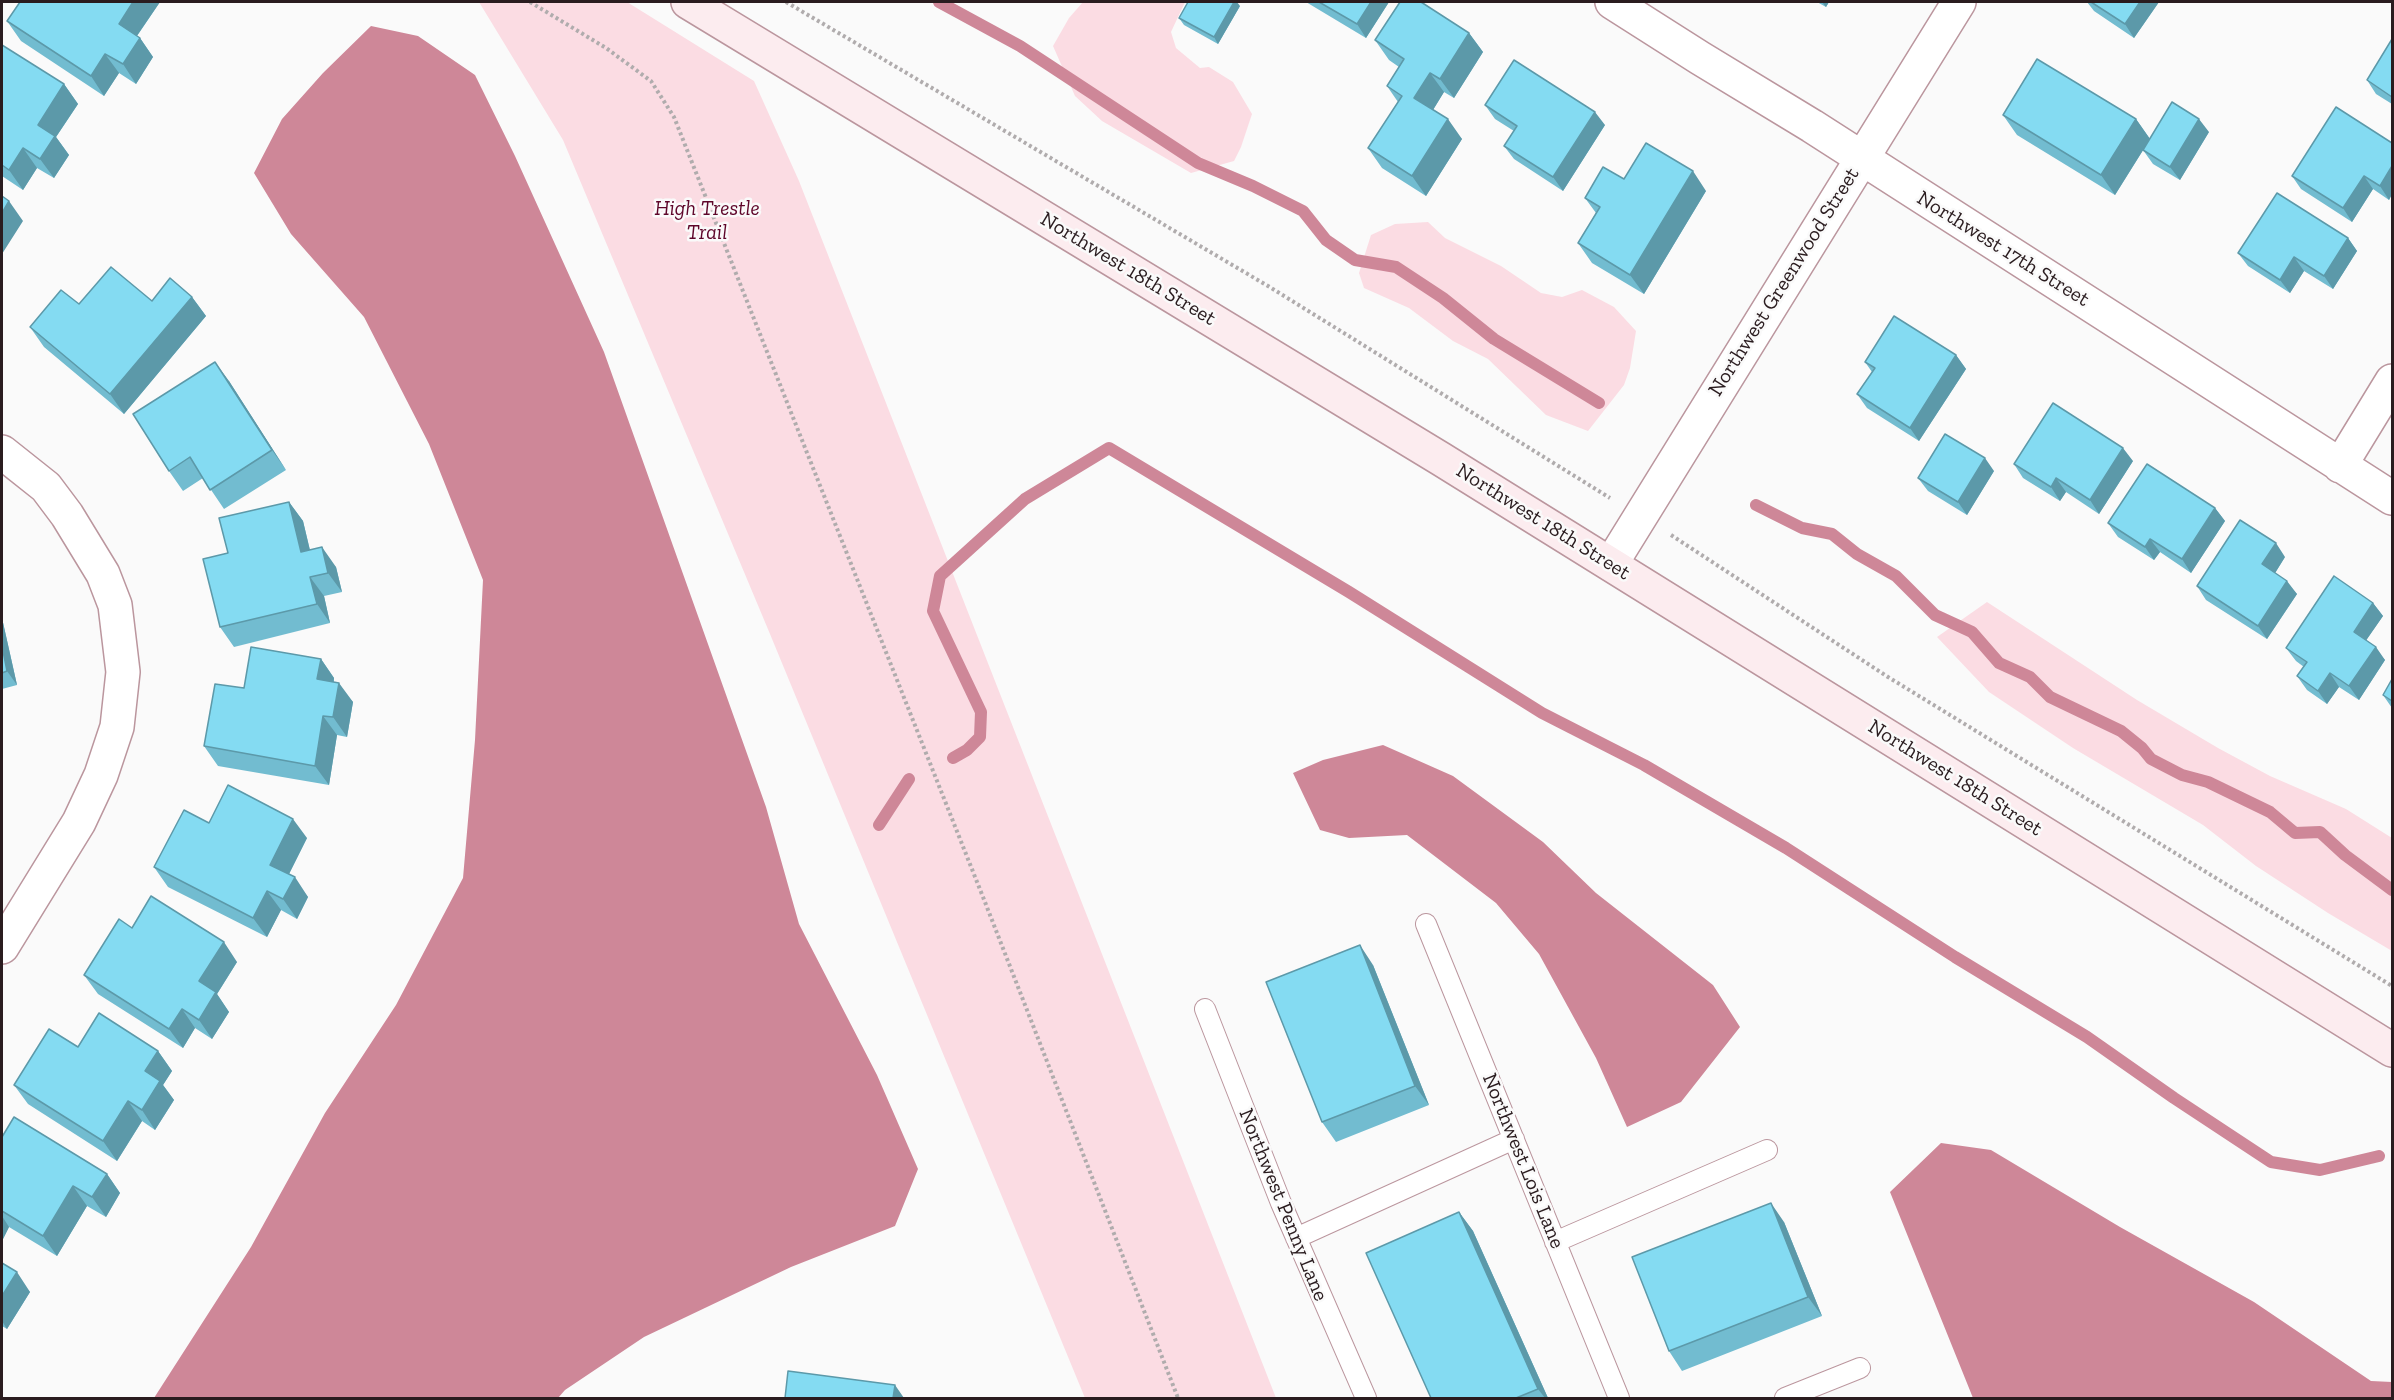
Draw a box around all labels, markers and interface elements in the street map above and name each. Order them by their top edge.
street label: Northwest Greenwood Street [1703,163,1865,401]
street label: Northwest 17th Street [1912,186,2094,312]
park label: High Trestle Trail [654,196,760,246]
street label: Northwest 18th Street [1036,207,1220,331]
street label: Northwest 18th Street [1451,458,1635,586]
street label: Northwest 18th Street [1863,714,2047,842]
street label: Northwest Lois Lane [1476,1070,1570,1252]
street label: Northwest Penny Lane [1233,1105,1333,1305]

